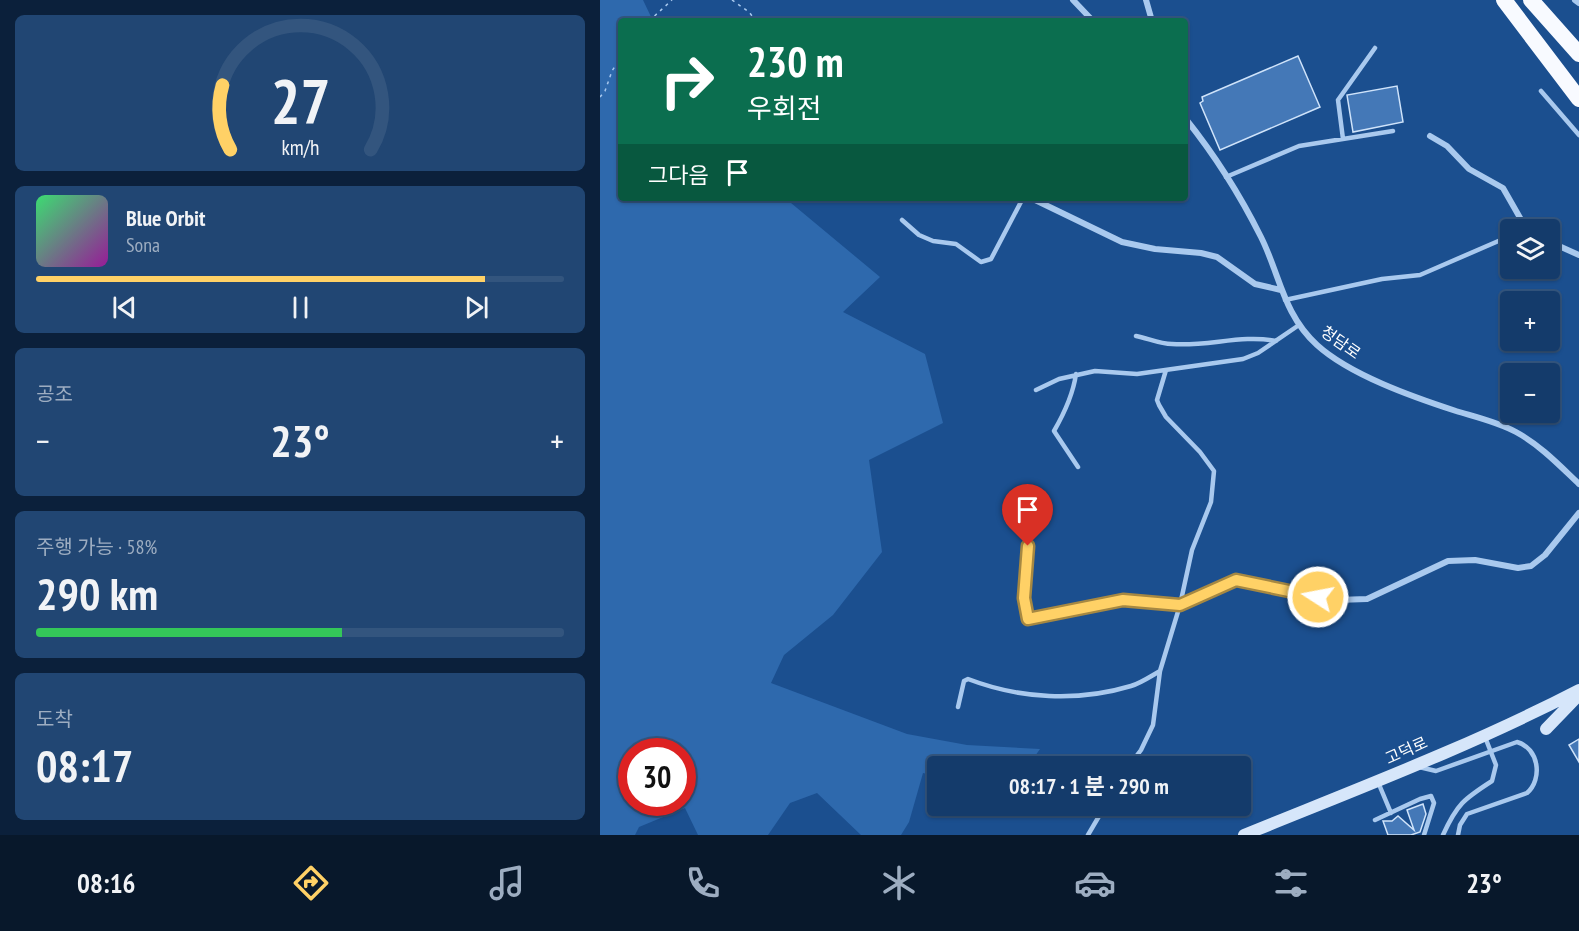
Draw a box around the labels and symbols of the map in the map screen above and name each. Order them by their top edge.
street label: 청담로 [1317,321,1365,363]
pin [1002,484,1053,546]
position arrow [1286,565,1350,629]
street label: 고덕로 [1382,732,1430,768]
speed limit sign: 30 [618,738,696,816]

